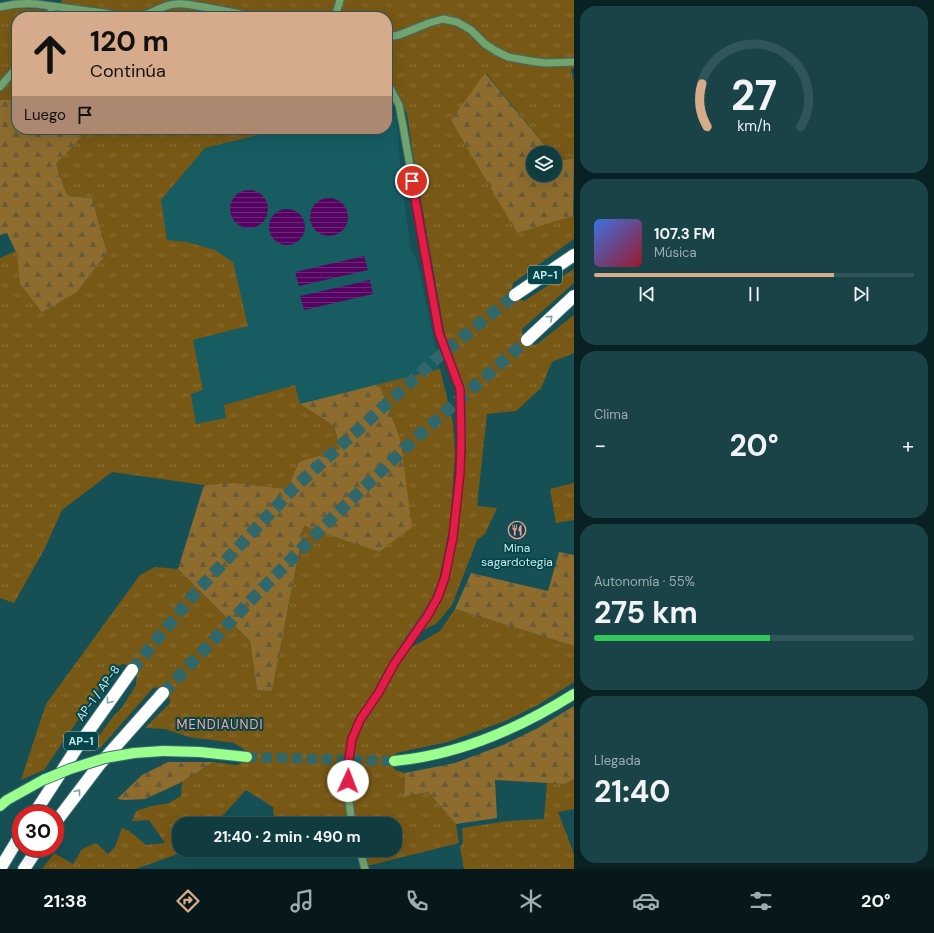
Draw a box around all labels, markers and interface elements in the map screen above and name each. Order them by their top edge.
text: 120 m [90,23,169,60]
icon: ahead [24,28,76,80]
text: Continúa [90,59,166,83]
text: 27 [731,69,777,123]
icon: arrive [74,104,96,126]
text: Luego [24,105,66,125]
text: km/h [737,117,771,135]
map controls [526,146,562,182]
button: layers [526,146,562,182]
pin [395,164,429,198]
icon: arrive [401,170,423,192]
text: 107.3 FM [654,224,715,244]
text: Música [654,244,697,261]
road number: AP-1 [528,266,562,284]
icon: previous [636,283,658,305]
icon: pause [743,283,765,305]
icon: next [850,283,872,305]
one-way arrow [545,315,553,323]
text: Clima [594,406,628,423]
text: 20° [729,426,779,465]
text: − [594,431,606,460]
text: + [902,431,914,460]
restaurant icon: Mina sagardotegia [507,520,527,540]
place label: Mina sagardotegia [481,540,553,570]
text: Autonomía · 55% [594,573,695,590]
text: 275 km [594,593,698,632]
street label: AP-1 / AP-8 [72,662,124,724]
one-way arrow [107,697,114,704]
district label: MENDIAUNDI [177,716,263,733]
road number: AP-1 [64,732,98,750]
text: Llegada [594,752,641,769]
position arrow [327,760,369,802]
text: 21:40 [594,772,670,811]
one-way arrow [74,789,81,796]
speed limit sign: 30 [12,805,64,857]
text: 21:40 · 2 min · 490 m [213,827,361,847]
icon: directions [174,887,202,915]
icon: music [288,887,316,915]
icon: phone [403,887,431,915]
icon: climate [517,887,545,915]
icon: car [632,887,660,915]
icon: filters [747,887,775,915]
text: 21:38 [43,889,87,913]
text: 20° [861,889,891,913]

